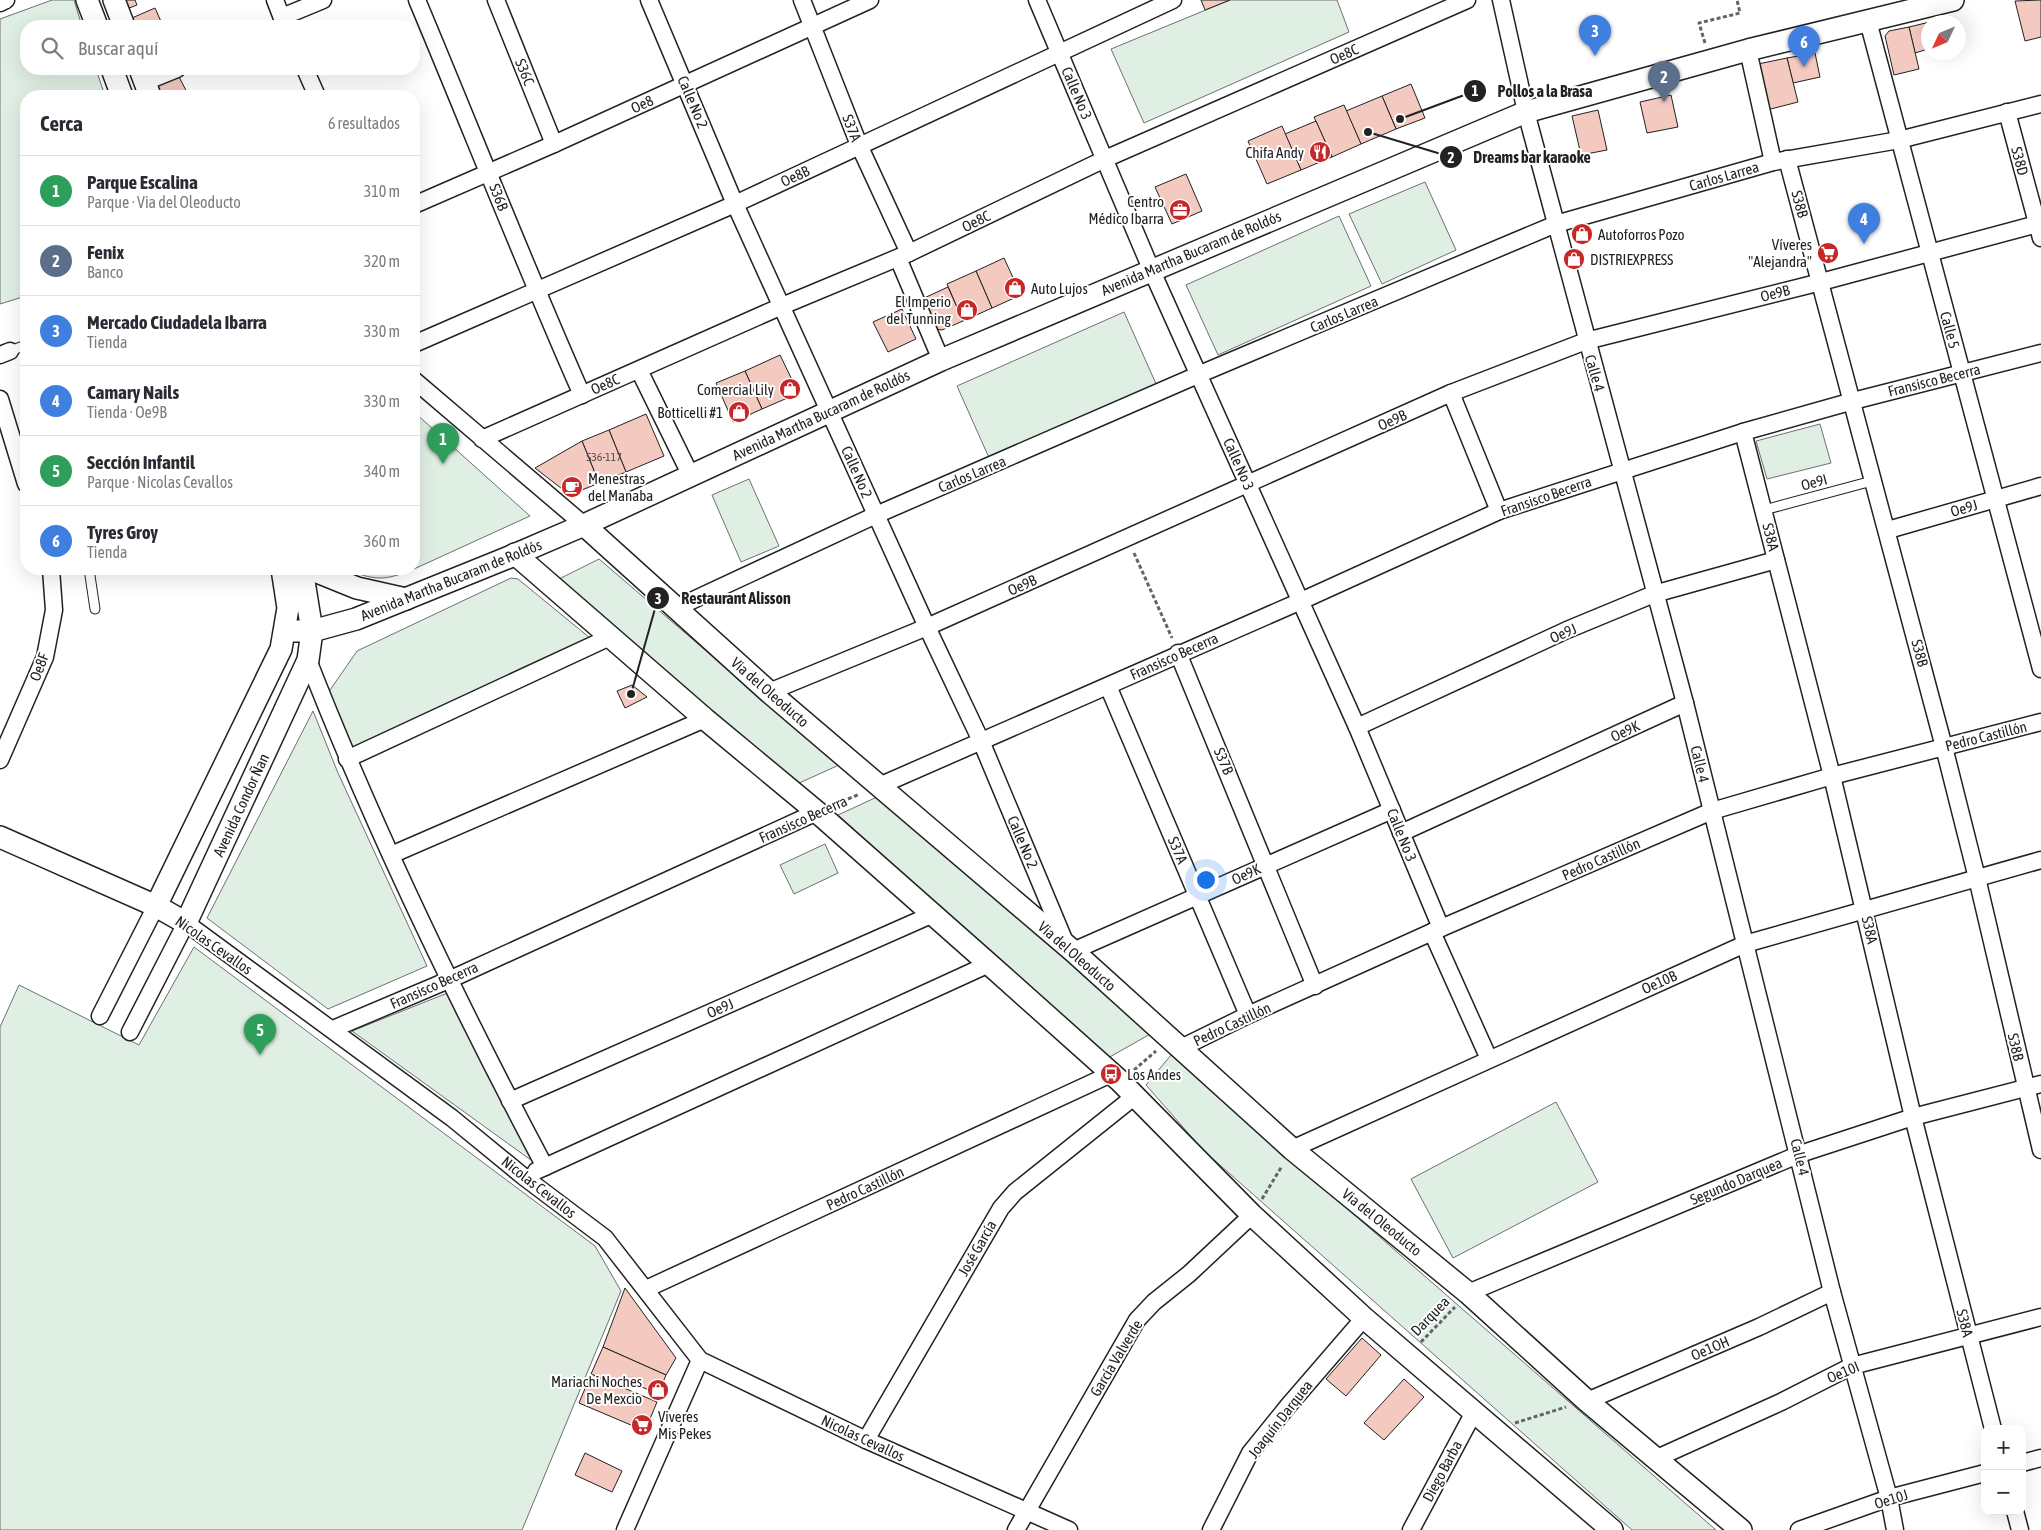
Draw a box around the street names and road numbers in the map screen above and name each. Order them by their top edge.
street label: Oe8C [1327,40,1361,68]
street label: S36C [512,56,538,88]
street label: Calle No 3 [1058,64,1096,122]
street label: Calle No 2 [674,73,712,131]
street label: Oe8 [628,92,656,116]
street label: S37A [839,112,865,145]
street label: S38D [2008,145,2032,177]
street label: Carlos Larrea [1687,158,1761,194]
street label: Oe8B [778,162,812,190]
street label: S36B [486,181,512,213]
street label: S38B [1788,189,1812,219]
street label: Oe8C [959,207,993,235]
street label: Avenida Martha Bucaram de Roldós [1099,207,1283,299]
street label: Oe9B [1759,281,1791,305]
street label: Carlos Larrea [1308,292,1380,336]
street label: Calle 5 [1937,310,1963,350]
street label: Calle 4 [1582,353,1608,393]
street label: Fransisco Becerra [1886,360,1982,400]
street label: Avenida Martha Bucaram de Roldós [730,366,912,464]
street label: Oe8C [588,370,622,398]
street label: Oe9B [1375,406,1409,434]
street label: Calle No 3 [1220,435,1258,493]
street label: Calle No 2 [838,443,876,501]
street label: Carlos Larrea [936,452,1008,496]
street label: Oe9I [1799,470,1829,494]
street label: Fransisco Becerra [1499,473,1593,519]
street label: Oe9J [1948,496,1980,520]
street label: S38A [1759,521,1783,553]
street label: Avenida Martha Bucaram de Roldós [358,536,544,624]
street label: Oe9B [1005,571,1039,599]
street label: Oe9J [1547,620,1579,646]
street label: Fransisco Becerra [1127,629,1221,683]
street label: S38B [1908,638,1932,668]
street label: Oe8F [26,651,52,683]
street label: Via del Oleoducto [728,654,812,730]
street label: Oe9K [1608,717,1643,745]
street label: Pedro Castillón [1943,718,2029,754]
street label: Calle 4 [1687,744,1713,784]
street label: S37B [1211,745,1237,777]
street label: Avenida Condor Ñan [210,751,272,859]
street label: Fransisco Becerra [756,792,850,846]
street label: Calle No 3 [1384,806,1420,864]
street label: Calle No 2 [1004,813,1042,871]
street label: S37A [1165,834,1191,867]
street label: Pedro Castillón [1559,834,1643,884]
street label: Oe9K [1229,860,1264,888]
street label: Nicolas Cevallos [172,912,256,978]
street label: S38A [1859,915,1882,946]
street label: Via del Oleoducto [1035,918,1119,994]
street label: Fransisco Becerra [387,958,481,1012]
street label: Oe10B [1639,967,1679,997]
street label: Oe9J [704,995,736,1021]
street label: Pedro Castillón [1191,999,1273,1049]
street label: S38B [2005,1032,2027,1062]
street label: Calle 4 [1787,1137,1813,1177]
street label: Nicolas Cevallos [498,1153,580,1221]
street label: Segundo Darquea [1687,1154,1785,1208]
street label: Pedro Castillón [824,1163,906,1213]
street label: Via del Oleoducto [1339,1185,1425,1259]
street label: José García [954,1217,1000,1279]
street label: Darquea [1407,1293,1453,1339]
street label: S38A [1953,1307,1977,1339]
street label: García Valverde [1086,1316,1146,1399]
street label: Oe1OH [1688,1332,1732,1364]
street label: Oe10I [1824,1358,1862,1386]
street label: Joaquín Darquea [1244,1377,1316,1461]
street label: Nicolas Cevallos [819,1411,907,1465]
street label: Diego Barba [1419,1438,1465,1504]
street label: Oe10J [1872,1486,1910,1512]

